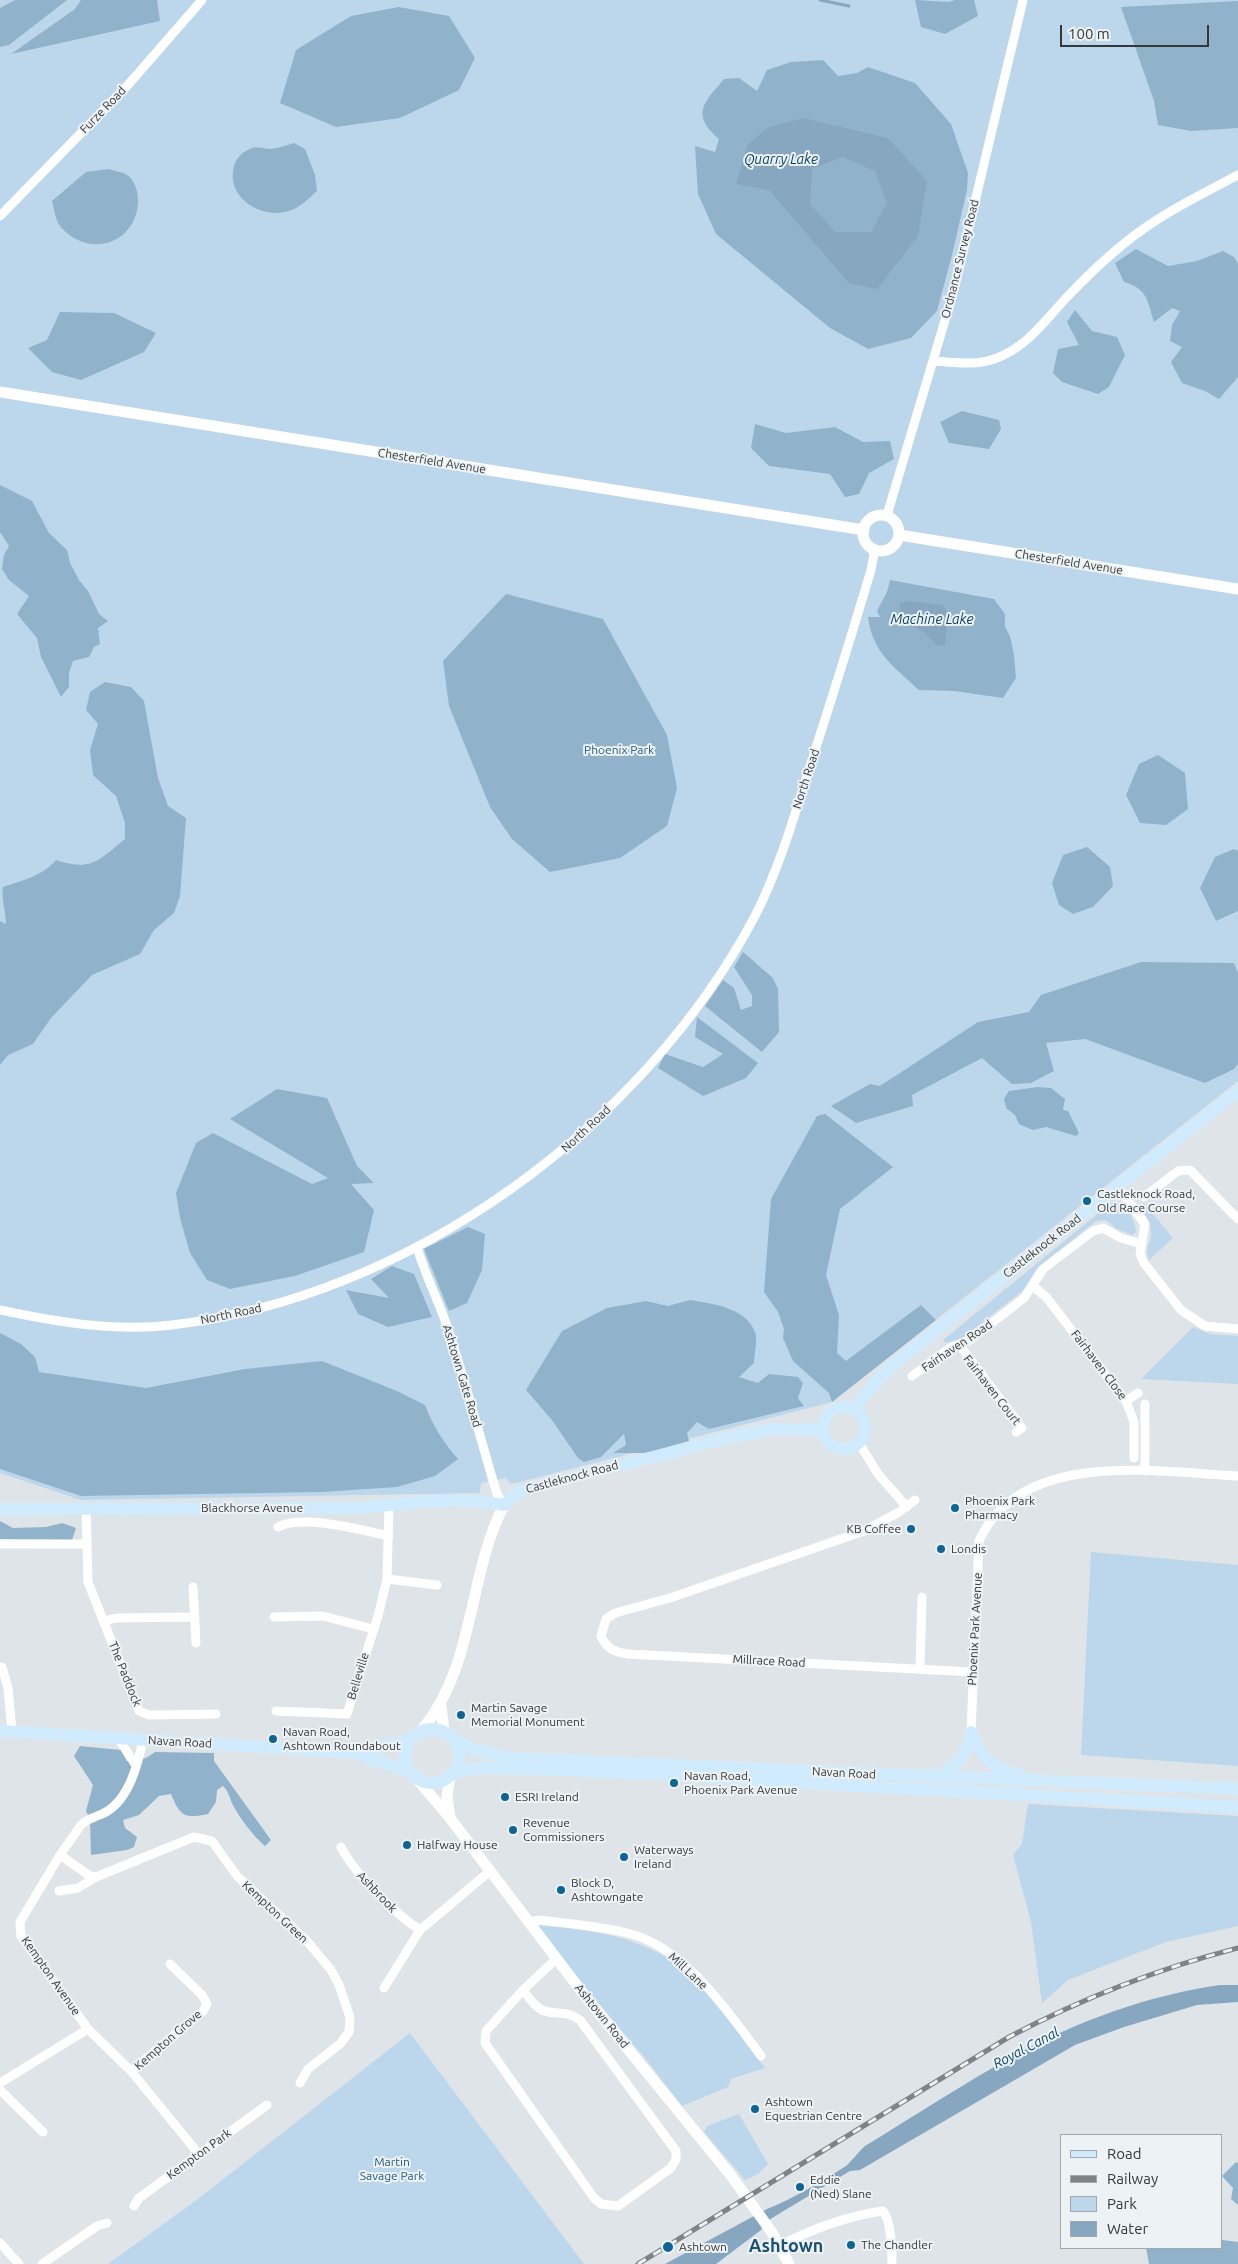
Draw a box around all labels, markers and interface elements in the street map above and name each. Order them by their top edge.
scale bar [1063,15,1212,47]
text: 100 m [1068,25,1110,42]
street label: Furze Road [77,83,129,137]
water label: Quarry Lake [744,151,818,167]
street label: Ordnance Survey Road [938,198,982,320]
street label: Chesterfield Avenue [377,445,487,477]
street label: Chesterfield Avenue [1014,546,1124,578]
water label: Machine Lake [890,611,974,627]
park label: Phoenix Park [584,743,654,757]
street label: North Road [790,747,822,811]
street label: North Road [558,1103,614,1155]
place label: Castleknock Road, Old Race Course [1097,1187,1195,1215]
marker: Castleknock Road, Old Race Course [1081,1195,1093,1207]
street label: Castleknock Road [1000,1211,1084,1281]
street label: North Road [199,1301,263,1327]
street label: Fairhaven Road [919,1317,995,1375]
street label: Ashtown Gate Road [440,1323,484,1429]
street label: Fairhaven Close [1068,1327,1130,1403]
street label: Fairhaven Court [960,1352,1024,1428]
street label: Castleknock Road [524,1458,620,1496]
place label: Phoenix Park Pharmacy [965,1494,1035,1522]
street label: Blackhorse Avenue [201,1501,303,1515]
marker: Phoenix Park Pharmacy [949,1502,961,1514]
place label: KB Coffee [847,1522,901,1536]
marker: KB Coffee [905,1523,917,1535]
place label: Londis [951,1542,986,1556]
marker: Londis [935,1543,947,1555]
street label: Phoenix Park Avenue [965,1572,985,1686]
street label: The Paddock [105,1639,145,1709]
street label: Belleville [344,1651,372,1701]
street label: Millrace Road [732,1652,806,1670]
place label: Martin Savage Memorial Monument [471,1701,585,1729]
marker: Martin Savage Memorial Monument [455,1709,467,1721]
place label: Navan Road, Ashtown Roundabout [283,1725,401,1753]
street label: Navan Road [148,1733,212,1751]
marker: Navan Road, Ashtown Roundabout [267,1733,279,1745]
street label: Navan Road [812,1764,876,1782]
place label: Navan Road, Phoenix Park Avenue [684,1769,797,1797]
marker: Navan Road, Phoenix Park Avenue [668,1777,680,1789]
place label: ESRI Ireland [515,1790,579,1804]
marker: ESRI Ireland [499,1791,511,1803]
place label: Revenue Commissioners [523,1816,605,1844]
marker: Revenue Commissioners [507,1824,519,1836]
place label: Halfway House [417,1838,498,1852]
marker: Halfway House [401,1839,413,1851]
place label: Waterways Ireland [634,1843,694,1871]
marker: Waterways Ireland [618,1851,630,1863]
street label: Ashbrook [354,1868,400,1916]
place label: Block D, Ashtowngate [571,1876,643,1904]
street label: Kempton Green [239,1878,311,1946]
marker: Block D, Ashtowngate [555,1884,567,1896]
street label: Kempton Avenue [18,1934,84,2018]
street label: Mill Lane [665,1949,711,1993]
street label: Ashtown Road [572,1981,632,2051]
street label: Kempton Grove [131,2007,205,2073]
water label: Royal Canal [990,2024,1062,2072]
place label: Ashtown Equestrian Centre [765,2095,862,2123]
marker: Ashtown Equestrian Centre [749,2103,761,2115]
street label: Kempton Park [164,2126,234,2182]
legend [1060,2134,1223,2249]
text: Road [1107,2145,1142,2162]
park label: Martin Savage Park [360,2155,424,2183]
text: Railway [1107,2170,1158,2187]
place label: Eddie (Ned) Slane [810,2173,872,2201]
marker: Eddie (Ned) Slane [794,2181,806,2193]
text: Park [1107,2195,1137,2212]
text: Water [1107,2220,1148,2237]
district label: Ashtown [749,2235,823,2257]
place label: The Chandler [861,2238,932,2252]
marker: The Chandler [845,2239,857,2251]
marker: Ashtown [661,2240,675,2254]
place label: Ashtown [679,2240,727,2254]

